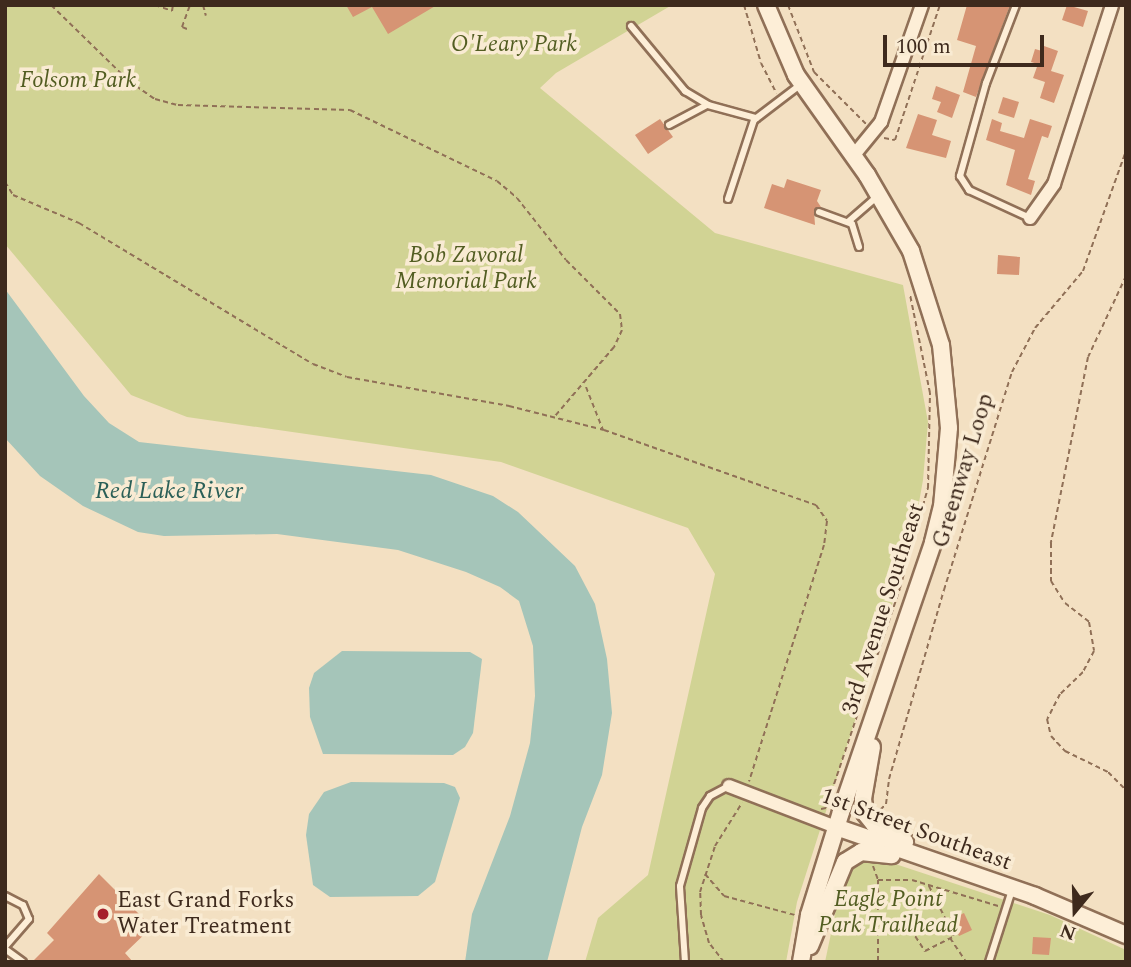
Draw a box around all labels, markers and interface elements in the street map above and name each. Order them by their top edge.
scale bar [886,21,1047,65]
park label: O'Leary Park [451,31,577,59]
text: 100 m [896,31,951,63]
park label: Folsom Park [20,67,136,95]
park label: Bob Zavoral Memorial Park [395,242,537,296]
street label: Greenway Loop [927,390,1001,552]
water label: Red Lake River [95,478,243,506]
street label: 3rd Avenue Southeast [837,500,931,718]
street label: 1st Street Southeast [817,783,1015,877]
north arrow [1040,876,1110,946]
park label: Eagle Point Park Trailhead [818,886,958,940]
place label: East Grand Forks Water Treatment [117,887,294,941]
marker: East Grand Forks Water Treatment [95,906,111,922]
text: N [1056,915,1080,948]

